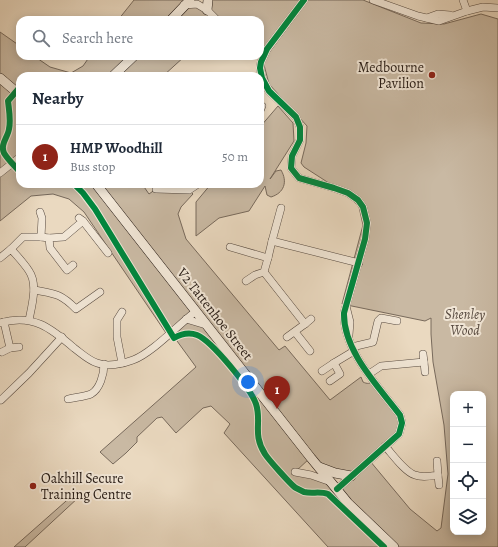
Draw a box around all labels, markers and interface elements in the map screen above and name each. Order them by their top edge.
search box [16,16,264,60]
icon: search [30,27,52,49]
text: Search here [62,28,133,48]
place label: Medbourne Pavilion [358,58,424,93]
marker: Medbourne Pavilion [427,70,437,80]
text: Nearby [32,87,83,110]
text: HMP Woodhill [70,138,162,158]
text: 1 [43,148,47,165]
text: 50 m [222,148,248,165]
text: Bus stop [70,158,115,175]
street label: V2 Tattenhoe Street [172,263,257,364]
park label: Shenley Wood [445,305,485,340]
your location [238,372,258,392]
pin: 1 [264,376,290,409]
map controls [450,391,486,535]
button: + [450,391,486,427]
button: − [450,427,486,463]
button: locate [450,463,486,499]
place label: Oakhill Secure Training Centre [41,469,132,504]
marker: Oakhill Secure Training Centre [28,481,38,491]
button: layers [450,499,486,535]

